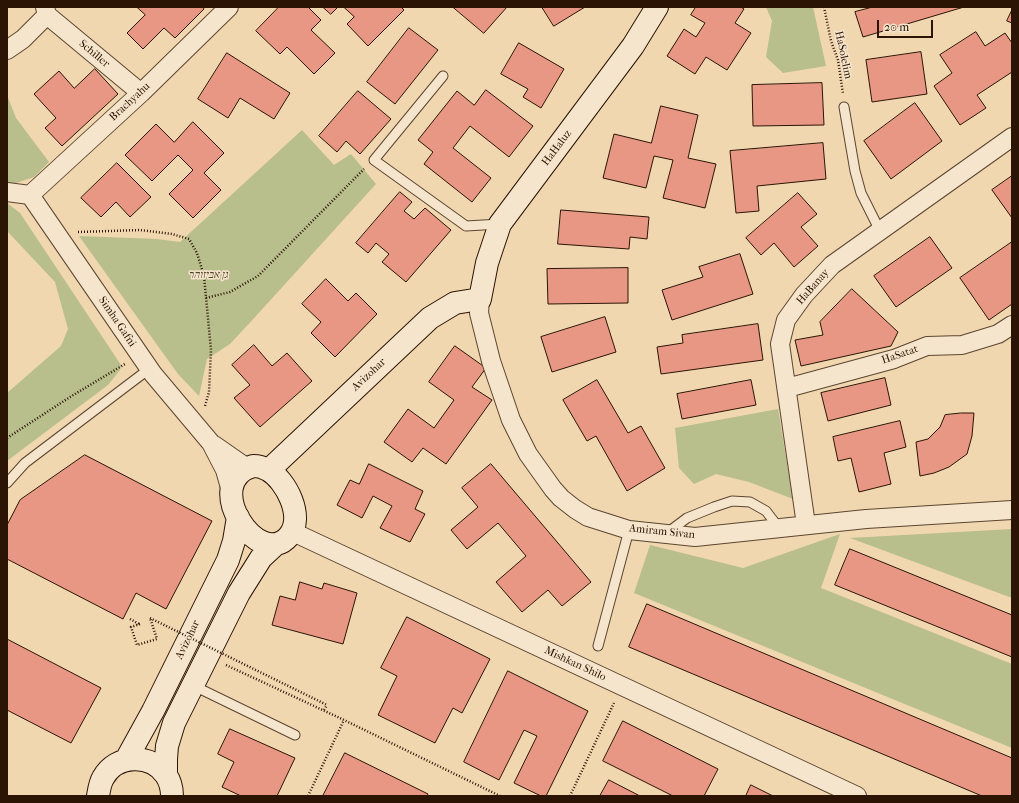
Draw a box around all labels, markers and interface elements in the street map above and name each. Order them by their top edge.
scale bar [879,12,935,38]
text: 20 m [884,20,909,34]
street label: HaSolelim [831,30,855,80]
street label: Schiller [76,37,112,71]
street label: Brachyahu [107,80,153,124]
street label: HaHaluz [539,127,575,169]
street label: HaBanay [794,266,832,308]
park label: גן אביזוהר [188,268,228,282]
street label: Simha Gafni [95,294,139,350]
street label: HaSatat [880,343,920,367]
street label: Avizohar [349,356,389,394]
street label: Amiram Sivan [628,522,696,542]
street label: Avizohar [173,618,203,662]
street label: Mishkan Shilo [542,644,608,684]

